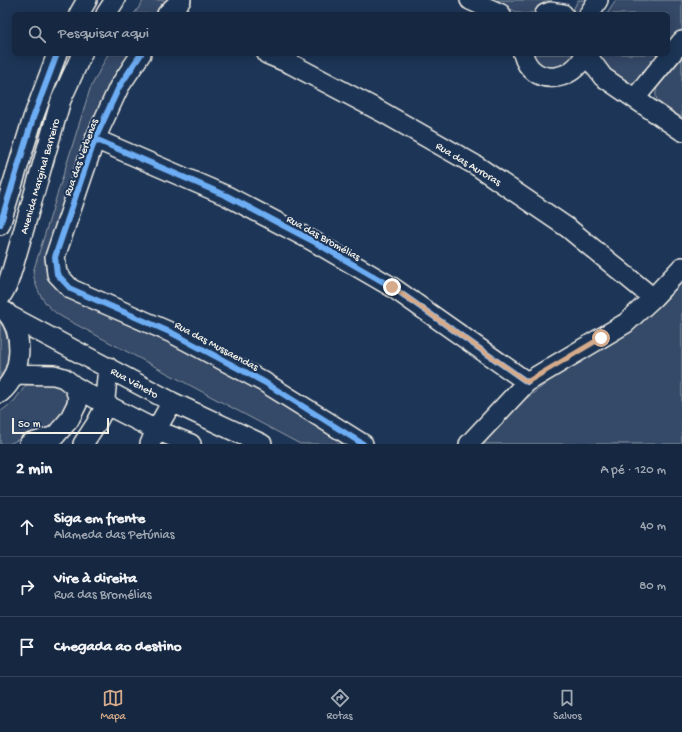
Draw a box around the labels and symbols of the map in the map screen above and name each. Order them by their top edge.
street label: Rua das Verbenas [62,116,102,198]
street label: Avenida Marginal Barreiro [19,117,63,236]
street label: Rua das Auroras [433,140,504,189]
street label: Rua das Bromélias [284,213,363,264]
route end [383,278,401,296]
street label: Rua das Mussaendas [172,320,261,374]
route start [592,329,610,347]
street label: Rua Vêneto [108,366,160,402]
scale bar [12,416,109,435]

